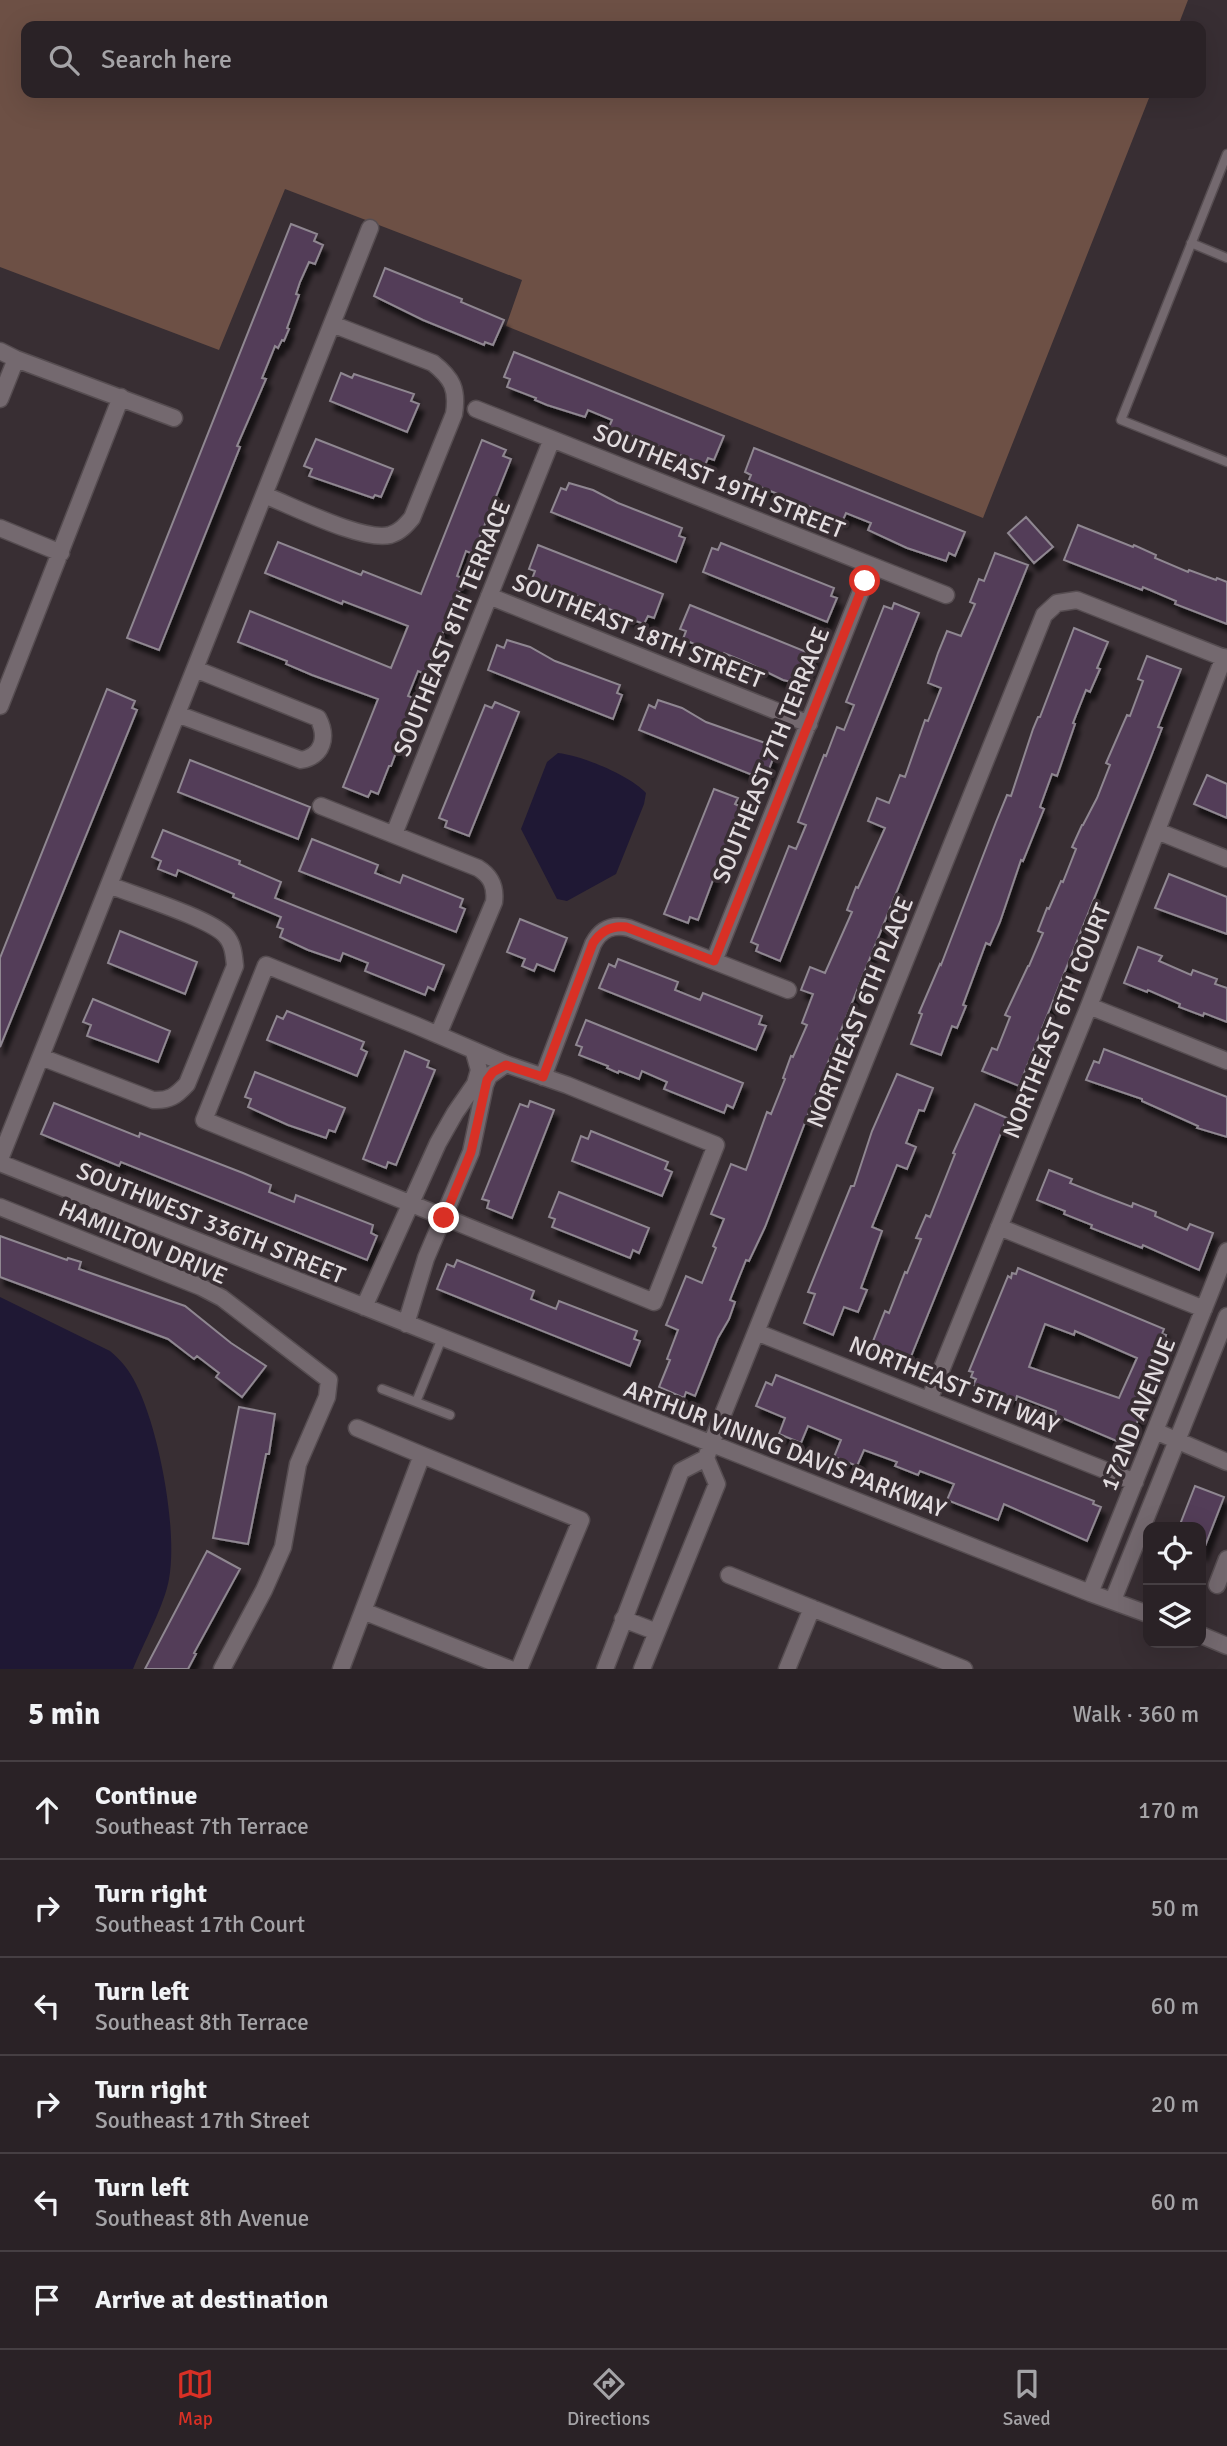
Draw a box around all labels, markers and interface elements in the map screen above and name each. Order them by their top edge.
search box [21,21,1206,98]
icon: search [45,41,83,79]
text: Search here [101,44,232,76]
street label: SOUTHEAST 19TH STREET [589,417,849,545]
street label: SOUTHEAST 8TH TERRACE [387,495,517,761]
route start [849,565,880,596]
street label: SOUTHEAST 18TH STREET [508,567,768,695]
street label: SOUTHEAST 7TH TERRACE [706,622,836,888]
street label: NORTHEAST 6TH PLACE [800,892,920,1132]
street label: NORTHEAST 6TH COURT [996,899,1118,1143]
street label: SOUTHWEST 336TH STREET [72,1155,350,1291]
street label: HAMILTON DRIVE [54,1193,232,1291]
route end [428,1202,459,1233]
street label: NORTHEAST 5TH WAY [845,1329,1063,1441]
street label: 172ND AVENUE [1094,1333,1182,1495]
street label: ARTHUR VINING DAVIS PARKWAY [620,1374,950,1524]
map controls [1143,1522,1206,1648]
button: locate [1143,1522,1206,1585]
button: layers [1143,1585,1206,1648]
text: 5 min [28,1696,100,1733]
text: Walk · 360 m [1073,1700,1199,1729]
text: Continue [95,1780,197,1812]
icon: ahead [28,1791,66,1829]
text: 170 m [1138,1796,1199,1825]
text: Southeast 7th Terrace [95,1812,309,1841]
text: Turn right [95,1878,207,1910]
icon: right [28,1889,66,1927]
text: 50 m [1151,1894,1199,1923]
text: Southeast 17th Court [95,1910,305,1939]
text: Turn left [95,1976,189,2008]
icon: left [28,1987,66,2025]
text: 60 m [1151,1992,1199,2021]
text: Southeast 8th Terrace [95,2008,309,2037]
text: Turn right [95,2074,207,2106]
icon: right [28,2085,66,2123]
text: 20 m [1151,2090,1199,2119]
text: Southeast 17th Street [95,2106,310,2135]
text: Turn left [95,2172,189,2204]
icon: left [28,2183,66,2221]
text: 60 m [1151,2188,1199,2217]
text: Southeast 8th Avenue [95,2204,309,2233]
icon: arrive [28,2281,66,2319]
text: Arrive at destination [95,2284,328,2316]
tab: Map [176,2365,214,2431]
tab: Directions [567,2365,650,2431]
tab: Saved [1003,2365,1051,2431]

